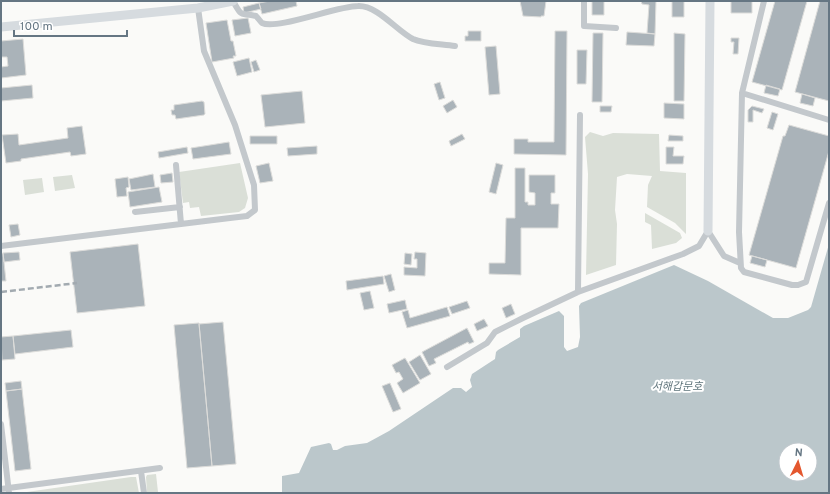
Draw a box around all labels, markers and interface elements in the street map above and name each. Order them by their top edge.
scale bar [14,12,127,38]
text: 100 m [20,19,53,35]
water label: 서해갑문호 [652,380,703,394]
north arrow [778,442,818,482]
text: N [794,446,803,460]

